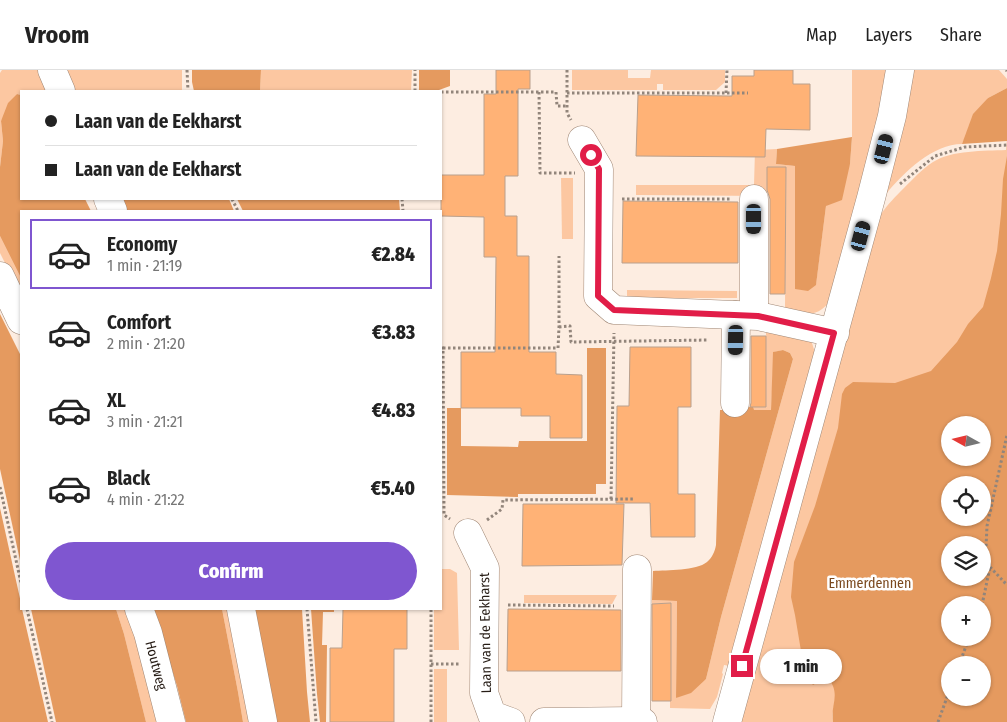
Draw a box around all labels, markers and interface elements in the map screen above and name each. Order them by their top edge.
text: Vroom [25,21,89,49]
text: Map [806,24,837,46]
text: Layers [865,24,912,46]
text: Share [940,24,982,46]
text: Laan van de Eekharst [75,110,241,133]
car [873,133,894,165]
route start [580,144,602,166]
text: Laan van de Eekharst [75,158,241,181]
car [746,204,761,234]
car [849,220,872,252]
icon: car [47,232,92,277]
text: Economy [107,233,177,256]
text: €2.84 [371,243,415,266]
text: 1 min · 21:19 [107,256,182,275]
icon: car [47,310,92,355]
text: Comfort [107,311,171,334]
text: €3.83 [372,321,415,344]
car [728,325,743,355]
text: 2 min · 21:20 [107,334,185,353]
icon: car [47,388,92,433]
text: XL [107,389,126,412]
text: €4.83 [372,399,415,422]
text: 3 min · 21:21 [107,412,183,431]
north arrow [941,416,991,466]
map controls [941,416,991,706]
icon: car [47,466,92,511]
text: Black [107,467,150,490]
button: locate [941,476,991,526]
text: €5.40 [371,477,415,500]
text: 4 min · 21:22 [107,490,185,509]
button: layers [941,536,991,586]
button: Confirm [45,542,417,600]
street label: Laan van de Eekharst [476,572,495,694]
park label: Emmerdennen [829,575,911,592]
button: + [941,596,991,646]
street label: Houtweg [141,639,171,692]
callout: 1 min [760,648,842,684]
route end [731,655,753,677]
button: − [941,656,991,706]
text: 1 min [784,657,818,676]

